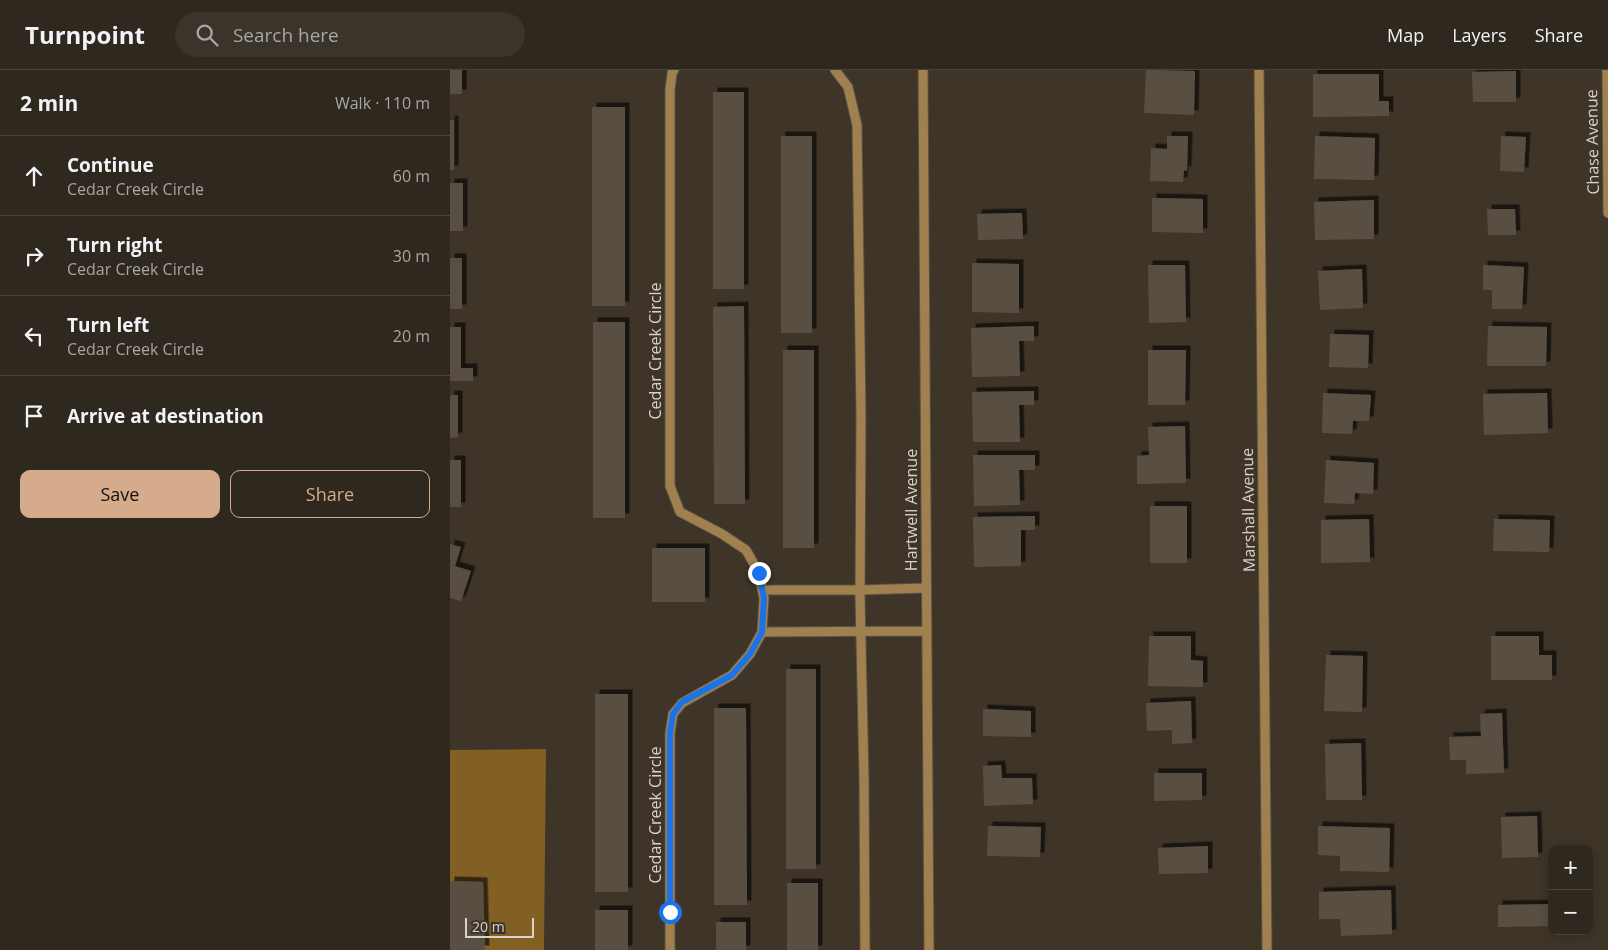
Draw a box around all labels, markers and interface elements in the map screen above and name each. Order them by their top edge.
search box [175,12,525,57]
text: Turnpoint [25,18,145,51]
icon: search [193,21,221,49]
text: Search here [233,22,339,48]
text: Map [1387,23,1424,47]
text: Layers [1452,23,1507,47]
text: Share [1535,23,1583,47]
text: 2 min [20,89,78,117]
street label: Chase Avenue [1580,89,1604,195]
text: Walk · 110 m [335,92,430,114]
text: Continue [67,152,154,178]
icon: ahead [20,162,48,190]
text: 60 m [393,165,430,187]
text: Cedar Creek Circle [67,178,204,200]
text: Turn right [67,232,162,258]
icon: right [20,242,48,270]
text: 30 m [393,245,430,267]
text: Cedar Creek Circle [67,258,204,280]
street label: Cedar Creek Circle [644,283,666,419]
text: Turn left [67,312,149,338]
icon: left [20,322,48,350]
text: 20 m [393,325,430,347]
text: Cedar Creek Circle [67,338,204,360]
icon: arrive [20,402,48,430]
text: Arrive at destination [67,403,264,429]
street label: Marshall Avenue [1236,448,1260,572]
street label: Hartwell Avenue [900,449,922,571]
button: Save [20,470,220,518]
button: Share [230,470,430,518]
route end [748,562,771,585]
street label: Cedar Creek Circle [644,747,666,883]
map controls [1548,845,1593,935]
button: + [1548,845,1593,890]
button: − [1548,890,1593,935]
route start [659,901,682,924]
scale bar [465,915,534,938]
text: 20 m [472,917,505,936]

